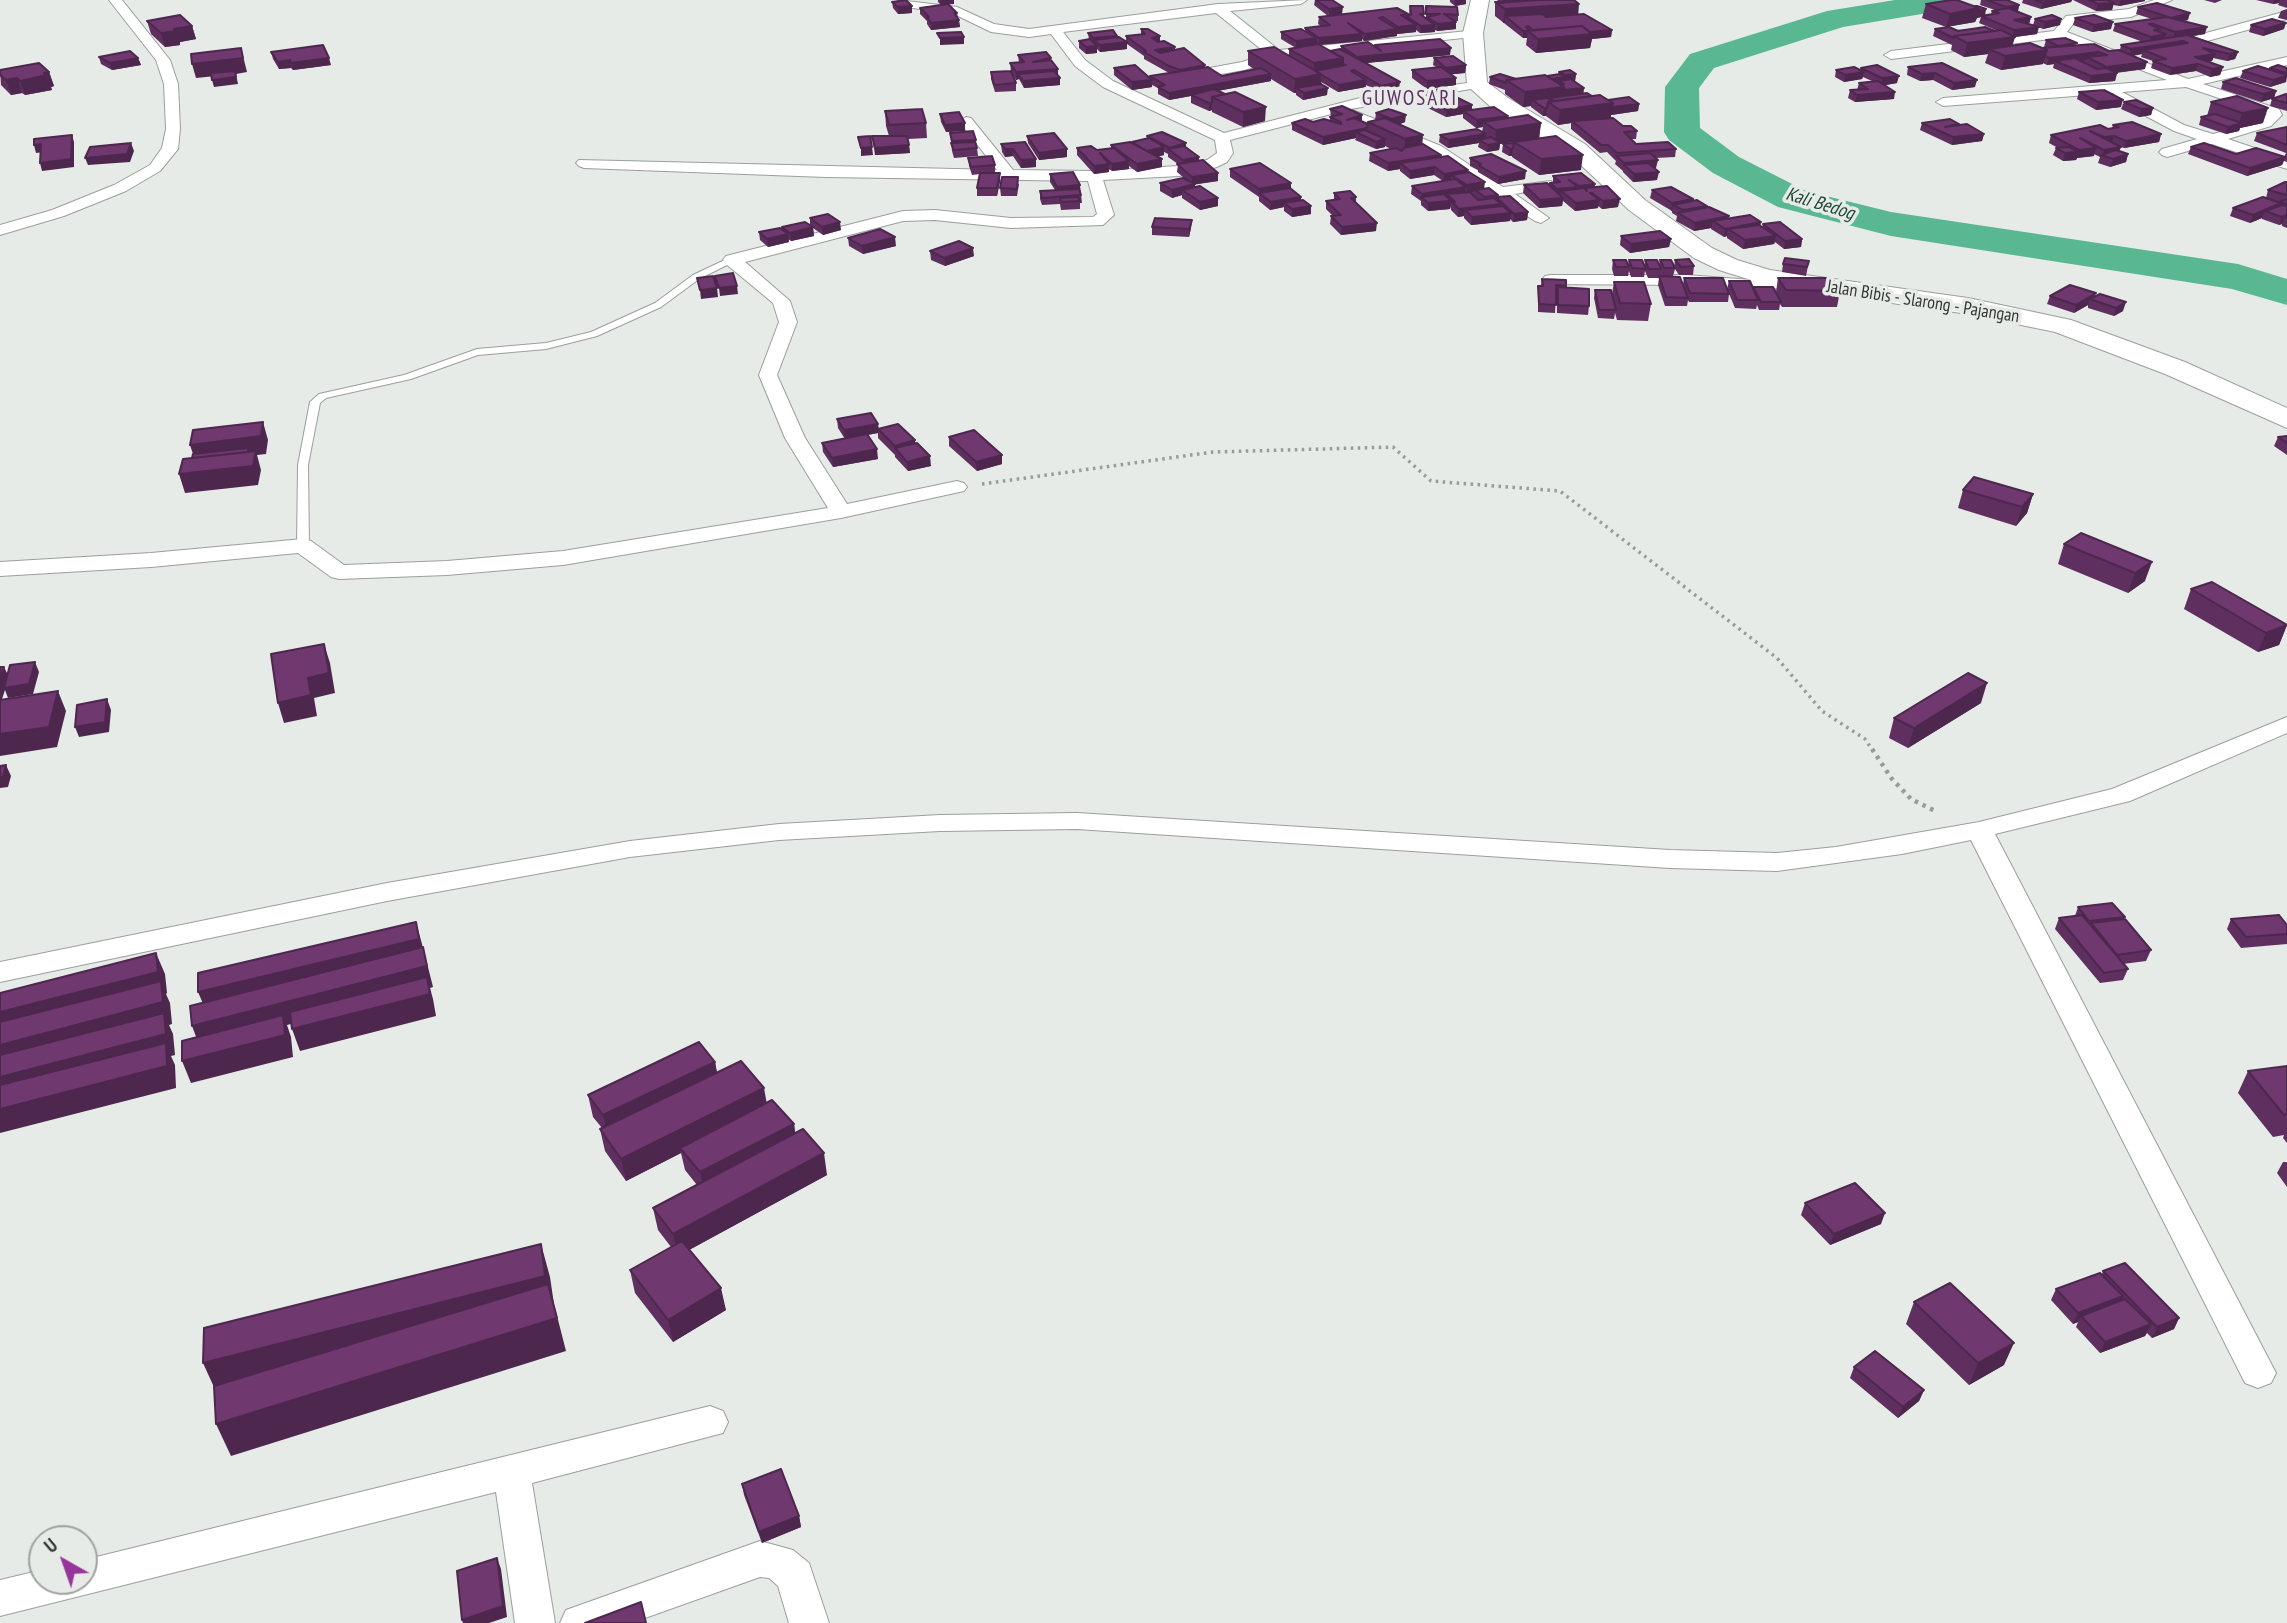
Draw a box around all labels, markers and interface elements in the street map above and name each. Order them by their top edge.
district label: GUWOSARI [1363,86,1457,112]
water label: Kali Bedog [1783,183,1857,225]
street label: Jalan Bibis - Slarong - Pajangan [1825,276,2021,328]
north arrow [28,1525,98,1595]
text: U [39,1533,62,1558]

